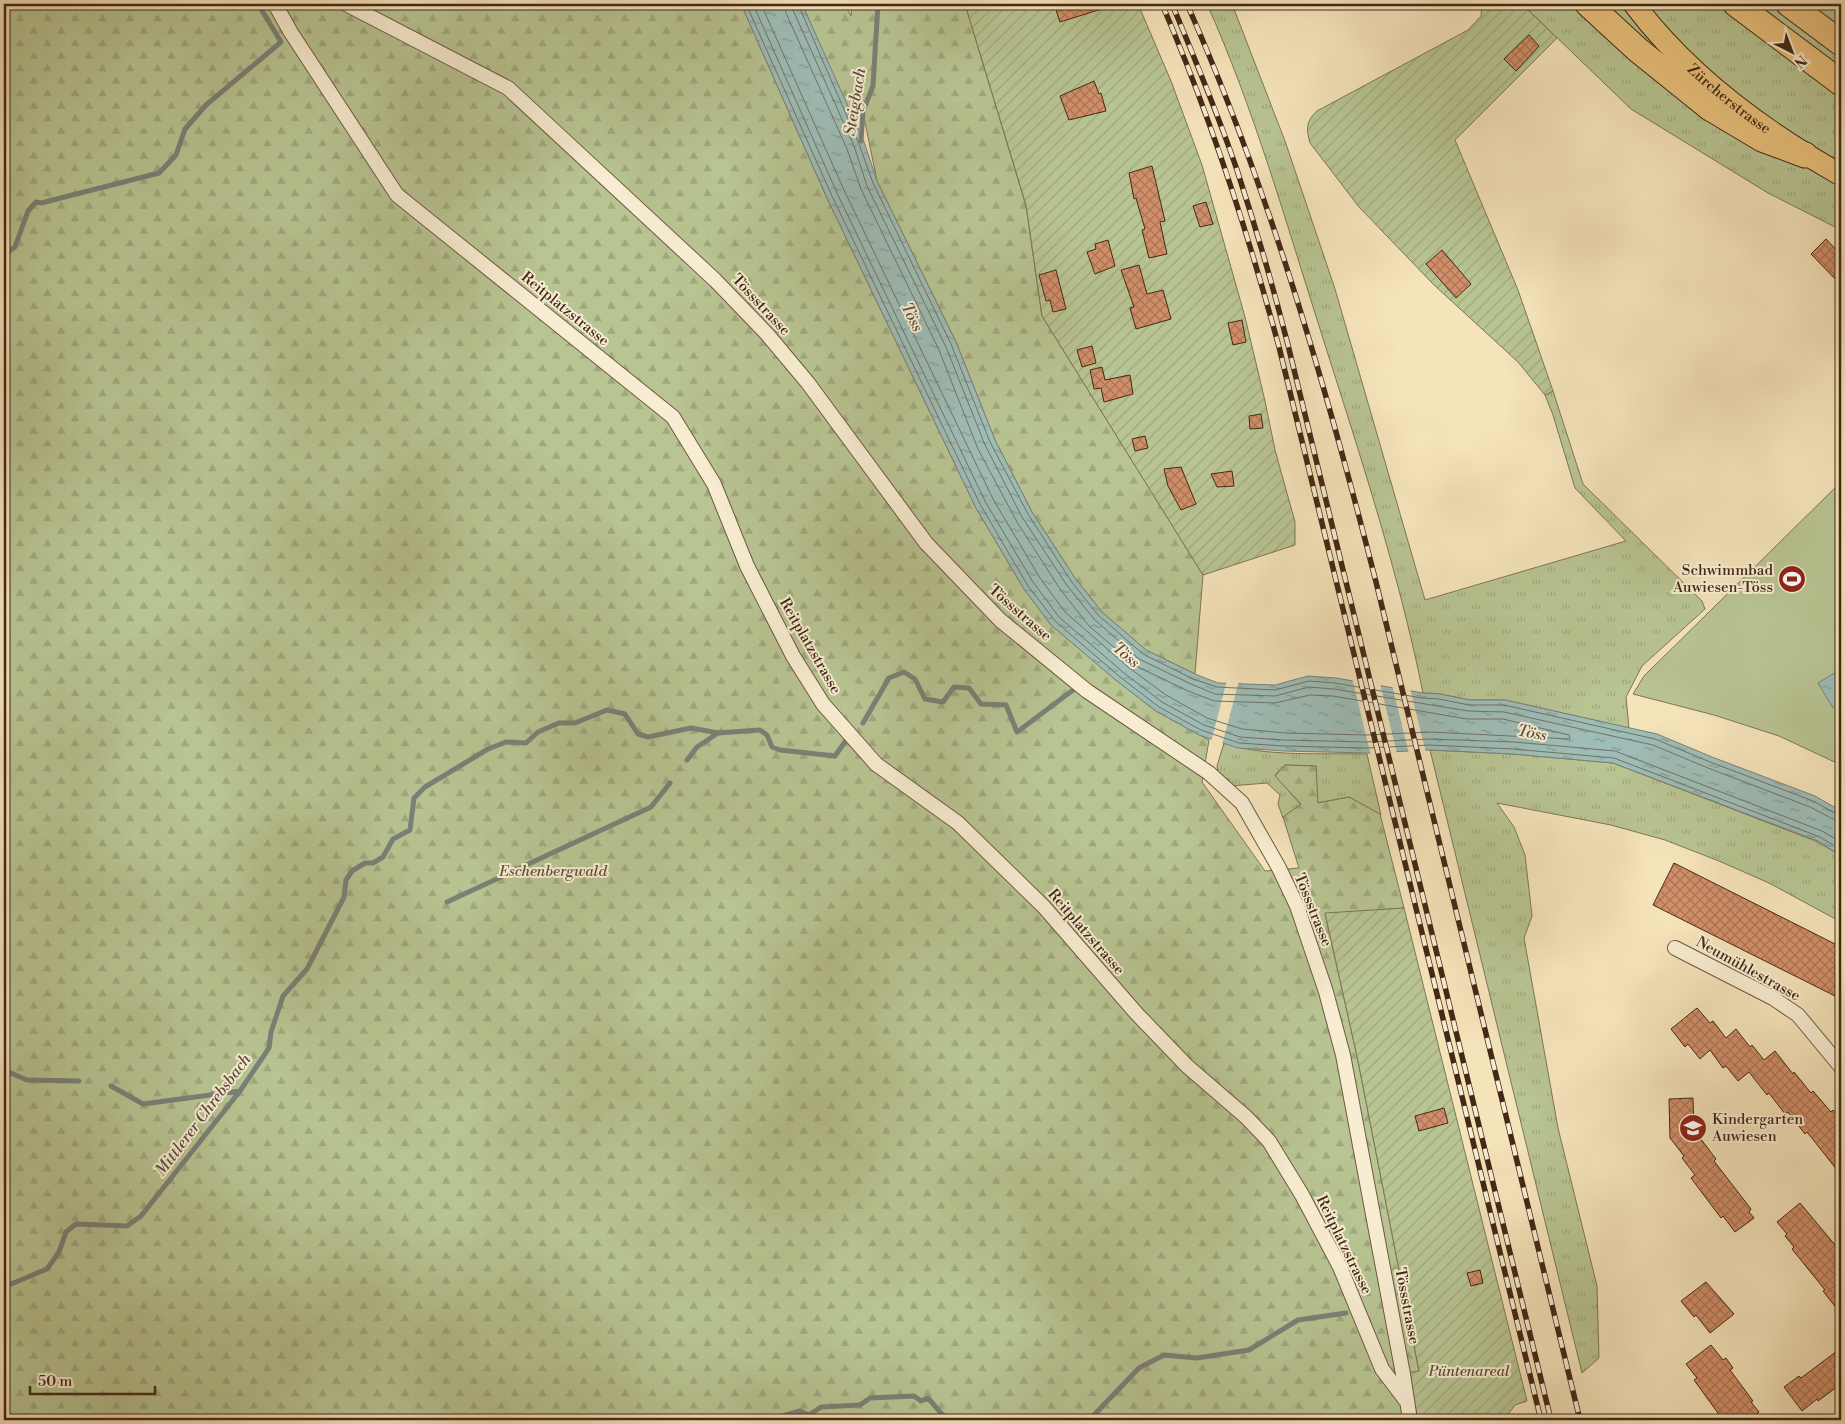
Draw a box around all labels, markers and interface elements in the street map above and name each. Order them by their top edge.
north arrow [1768,28,1818,78]
text: N [1790,51,1810,71]
street label: Zürcherstrasse [1684,60,1775,138]
water label: Steigbach [840,66,870,137]
street label: Reitplatzstrasse [517,268,613,350]
street label: Tössstrasse [728,270,794,340]
water label: Töss [896,299,928,335]
place label: Schwimmbad Auwiesen-Töss [1672,561,1773,597]
sports icon: Schwimmbad Auwiesen-Töss [1777,564,1807,594]
street label: Tössstrasse [985,580,1055,646]
street label: Reitplatzstrasse [775,595,845,697]
water label: Töss [1108,638,1144,672]
water label: Töss [1515,720,1549,746]
park label: Eschenbergwald [498,862,607,881]
street label: Tössstrasse [1290,871,1336,949]
street label: Reitplatzstrasse [1043,885,1129,979]
street label: Neumühlestrasse [1692,932,1804,1006]
water label: Mittlerer Chrebsbach [151,1050,255,1180]
place label: Kindergarten Auwiesen [1711,1110,1803,1146]
school or university icon: Kindergarten Auwiesen [1678,1113,1708,1143]
street label: Reitplatzstrasse [1312,1192,1376,1298]
street label: Tössstrasse [1390,1266,1424,1346]
park label: Püntenareal [1427,1362,1510,1381]
scale bar [30,1364,155,1396]
text: 50 m [38,1372,72,1391]

